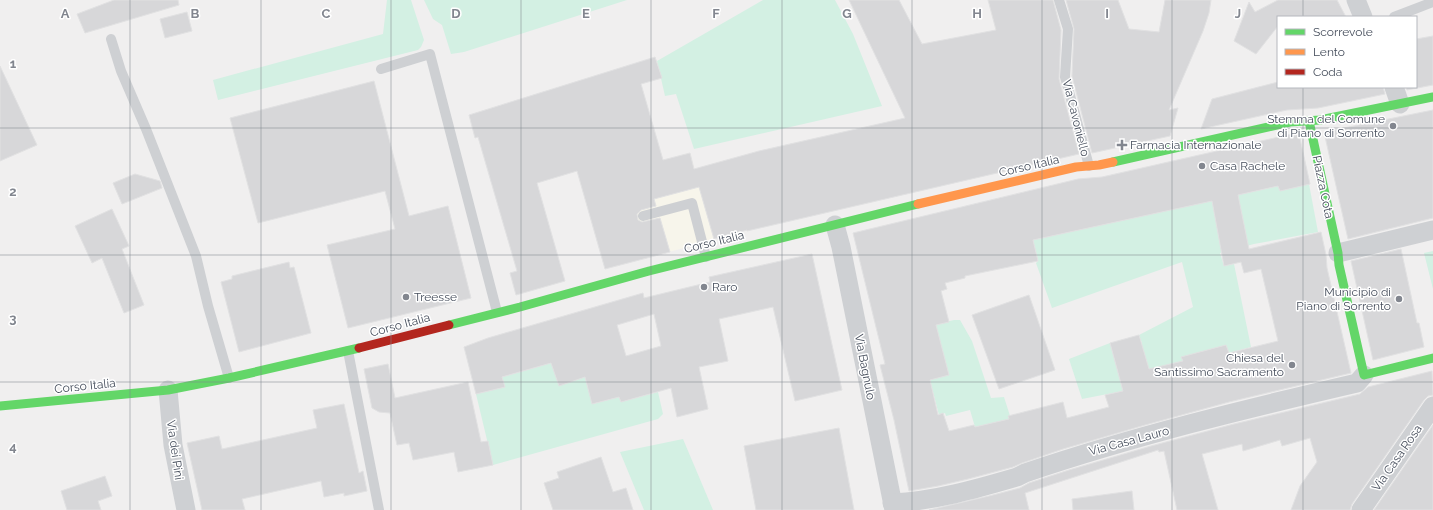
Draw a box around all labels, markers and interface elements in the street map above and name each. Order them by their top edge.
text: A [61,6,70,21]
text: B [191,6,200,21]
text: C [322,6,331,21]
text: D [451,6,461,21]
text: E [582,6,590,21]
text: F [712,6,720,21]
text: G [842,6,852,21]
text: H [972,6,982,21]
text: I [1105,6,1109,21]
text: J [1235,6,1241,21]
legend [1277,16,1417,88]
text: Scorrevole [1313,25,1373,39]
text: Lento [1313,45,1345,59]
text: 1 [10,56,17,71]
text: Coda [1313,65,1342,79]
street label: Via Cavoniello [1060,78,1092,158]
place label: Stemma del Comune di Piano di Sorrento [1267,112,1385,140]
marker: Stemma del Comune di Piano di Sorrento [1388,121,1398,131]
place label: Farmacia Internazionale [1130,138,1262,152]
marker: Farmacia Internazionale [1117,140,1127,150]
street label: Corso Italia [997,152,1061,180]
street label: Piazza Cota [1310,154,1336,220]
place label: Casa Rachele [1210,159,1285,173]
marker: Casa Rachele [1197,161,1207,171]
text: 2 [9,184,17,199]
street label: Corso Italia [682,228,746,256]
place label: Raro [712,280,737,294]
marker: Raro [699,282,709,292]
place label: Municipio di Piano di Sorrento [1296,285,1391,313]
place label: Treesse [414,290,457,304]
marker: Treesse [401,292,411,302]
marker: Municipio di Piano di Sorrento [1394,294,1404,304]
street label: Corso Italia [368,310,432,340]
text: 3 [9,311,17,326]
street label: Via Bagnulo [852,333,878,401]
place label: Chiesa del Santissimo Sacramento [1154,351,1285,379]
marker: Chiesa del Santissimo Sacramento [1287,360,1297,370]
street label: Corso Italia [54,376,116,396]
street label: Via dei Pini [164,419,186,481]
street label: Via Casa Rosa [1369,422,1425,494]
street label: Via Casa Lauro [1087,424,1171,458]
text: 4 [9,439,17,454]

